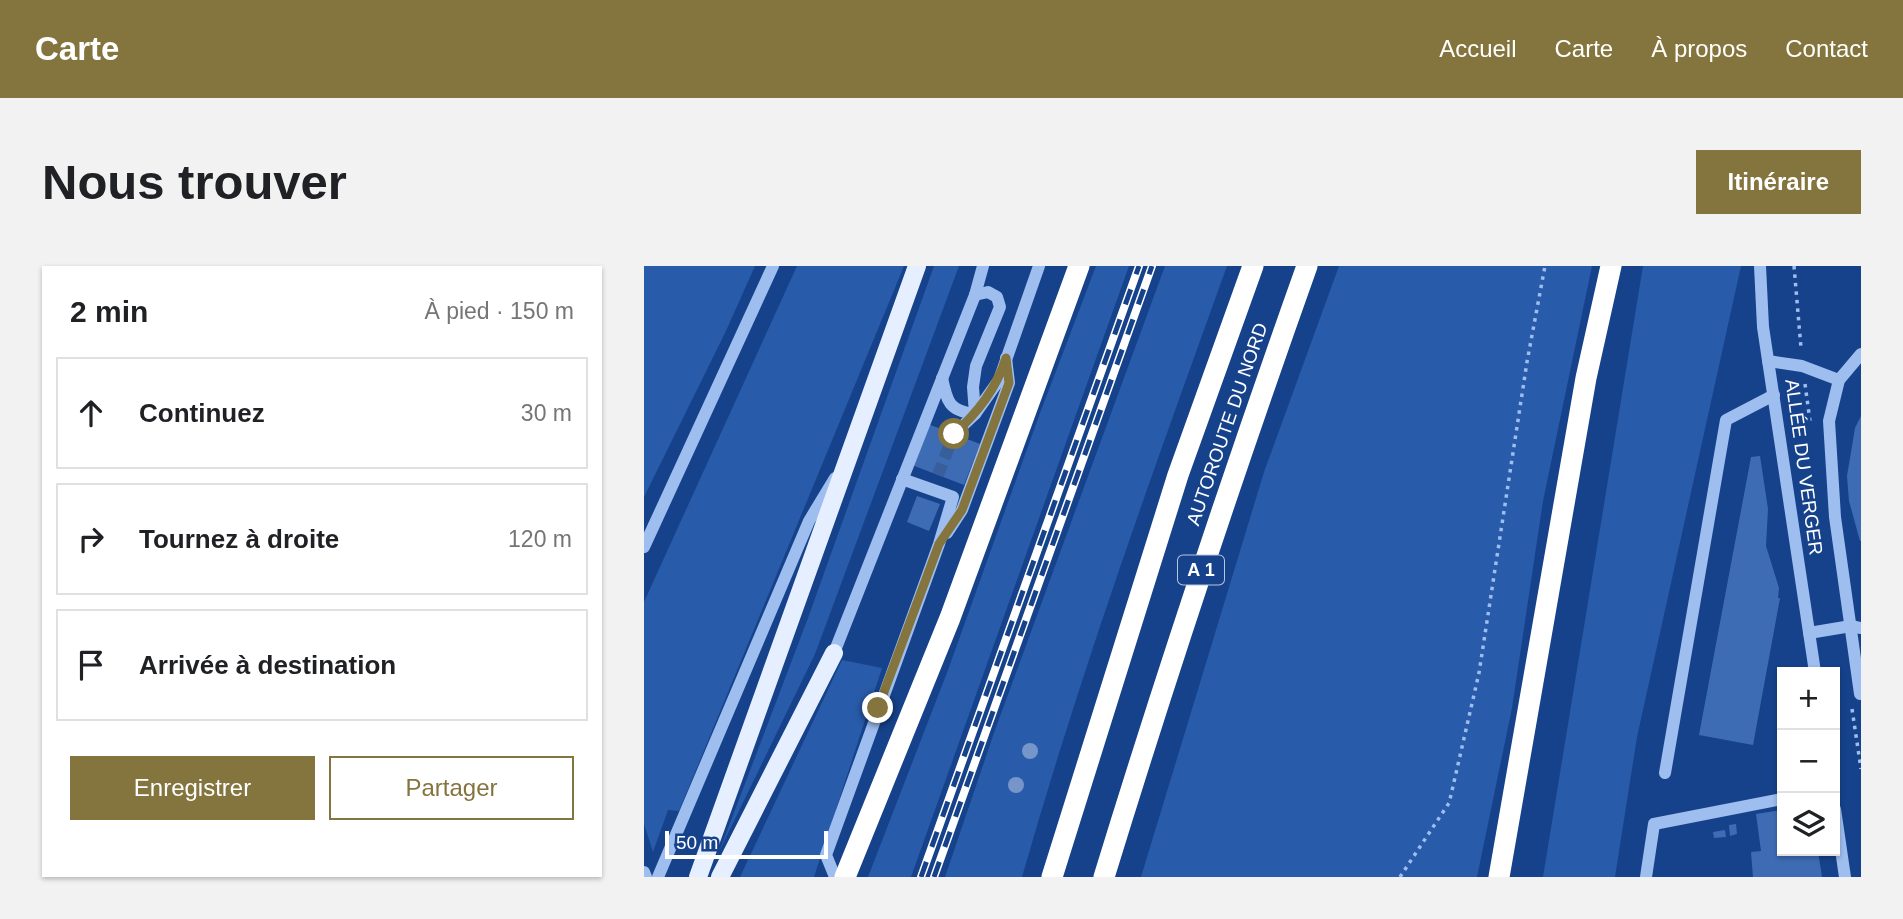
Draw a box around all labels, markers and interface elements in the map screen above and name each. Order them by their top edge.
text: Carte [35,30,119,67]
text: Accueil [1439,35,1517,62]
text: Carte [1555,35,1613,62]
text: À propos [1651,35,1747,62]
text: Contact [1785,35,1868,62]
button: Itinéraire [1696,150,1861,214]
text: Nous trouver [42,155,347,209]
text: 2 min [70,295,148,328]
text: À pied · 150 m [424,298,574,324]
street label: AUTOROUTE DU NORD [1182,320,1272,528]
street label: ALLÉE DU VERGER [1781,378,1827,556]
icon: ahead [72,394,110,432]
text: Continuez [139,398,265,428]
text: 30 m [521,400,572,426]
route start [938,418,969,449]
icon: right [72,520,110,558]
text: Tournez à droite [139,524,339,554]
text: 120 m [508,526,572,552]
road number: A 1 [1178,556,1224,584]
icon: arrive [72,646,110,684]
text: Arrivée à destination [139,650,396,680]
map controls [1777,667,1840,856]
button: + [1777,667,1840,730]
route end [862,692,893,723]
button: − [1777,730,1840,793]
button: Enregistrer [70,756,315,820]
button: Partager [329,756,574,820]
button: layers [1777,793,1840,856]
scale bar [665,828,828,860]
text: 50 m [676,832,718,853]

